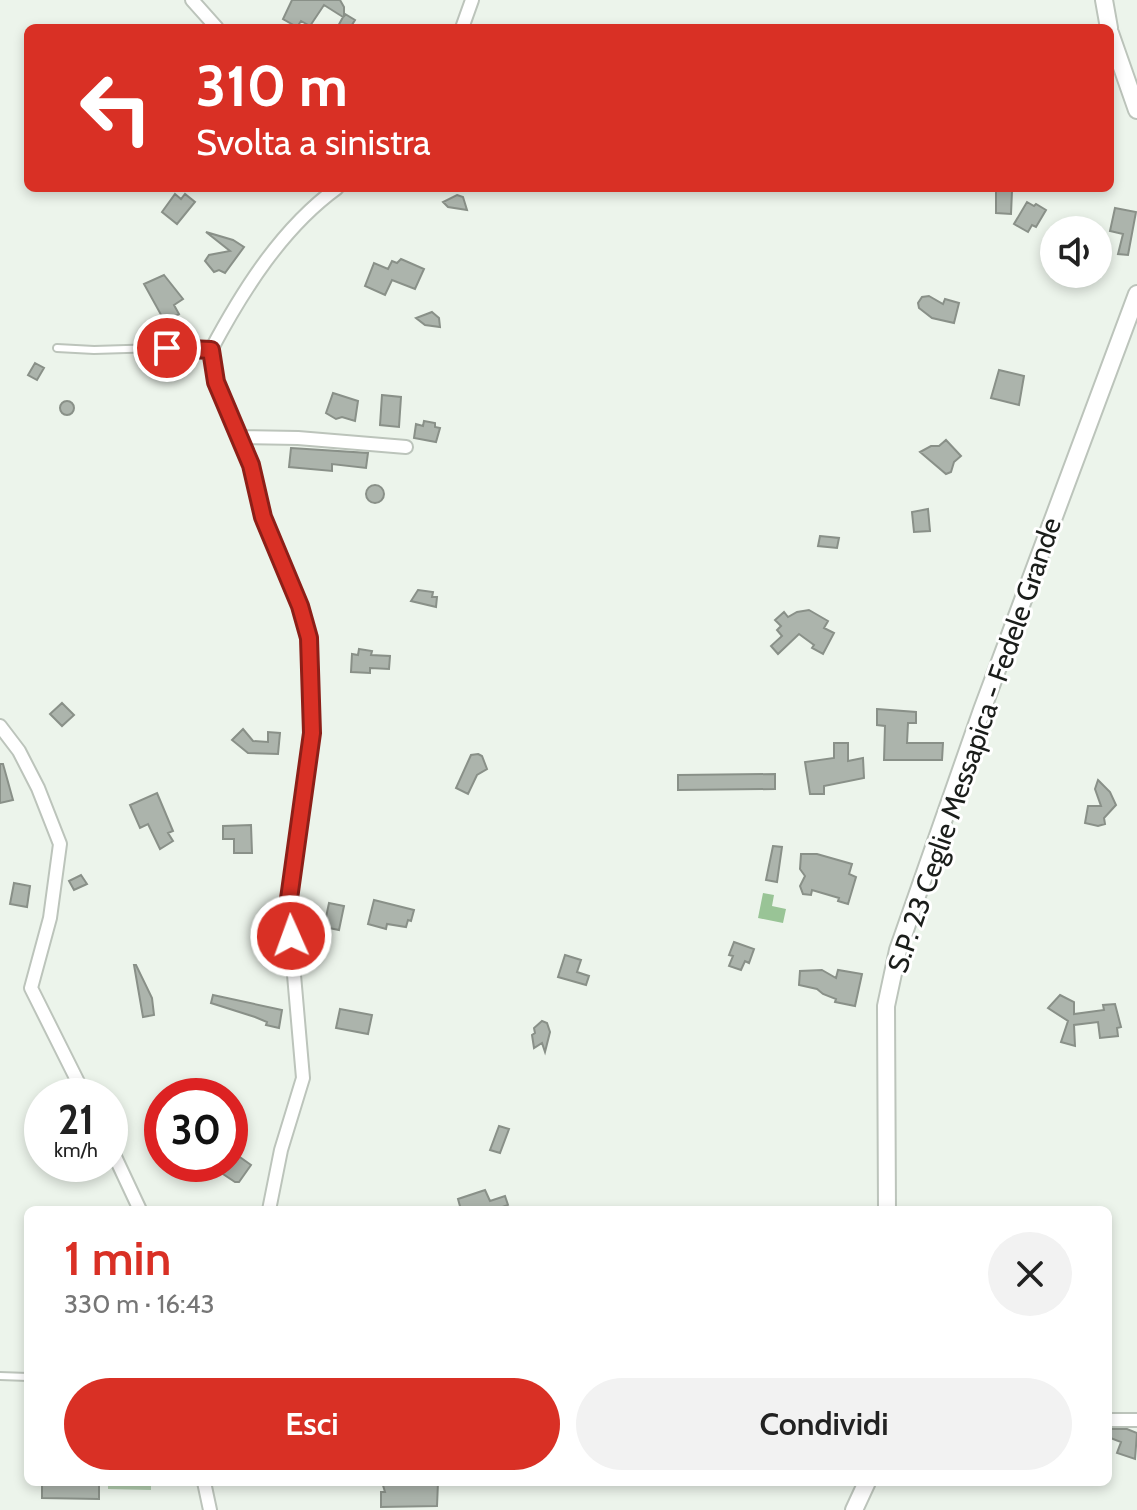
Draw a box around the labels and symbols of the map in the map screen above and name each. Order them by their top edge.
pin [133,314,201,382]
street label: S.P. 23 Ceglie Messapica - Fedele Grande [880,513,1068,977]
position arrow [249,894,333,978]
speed limit sign: 30 [144,1078,248,1182]

